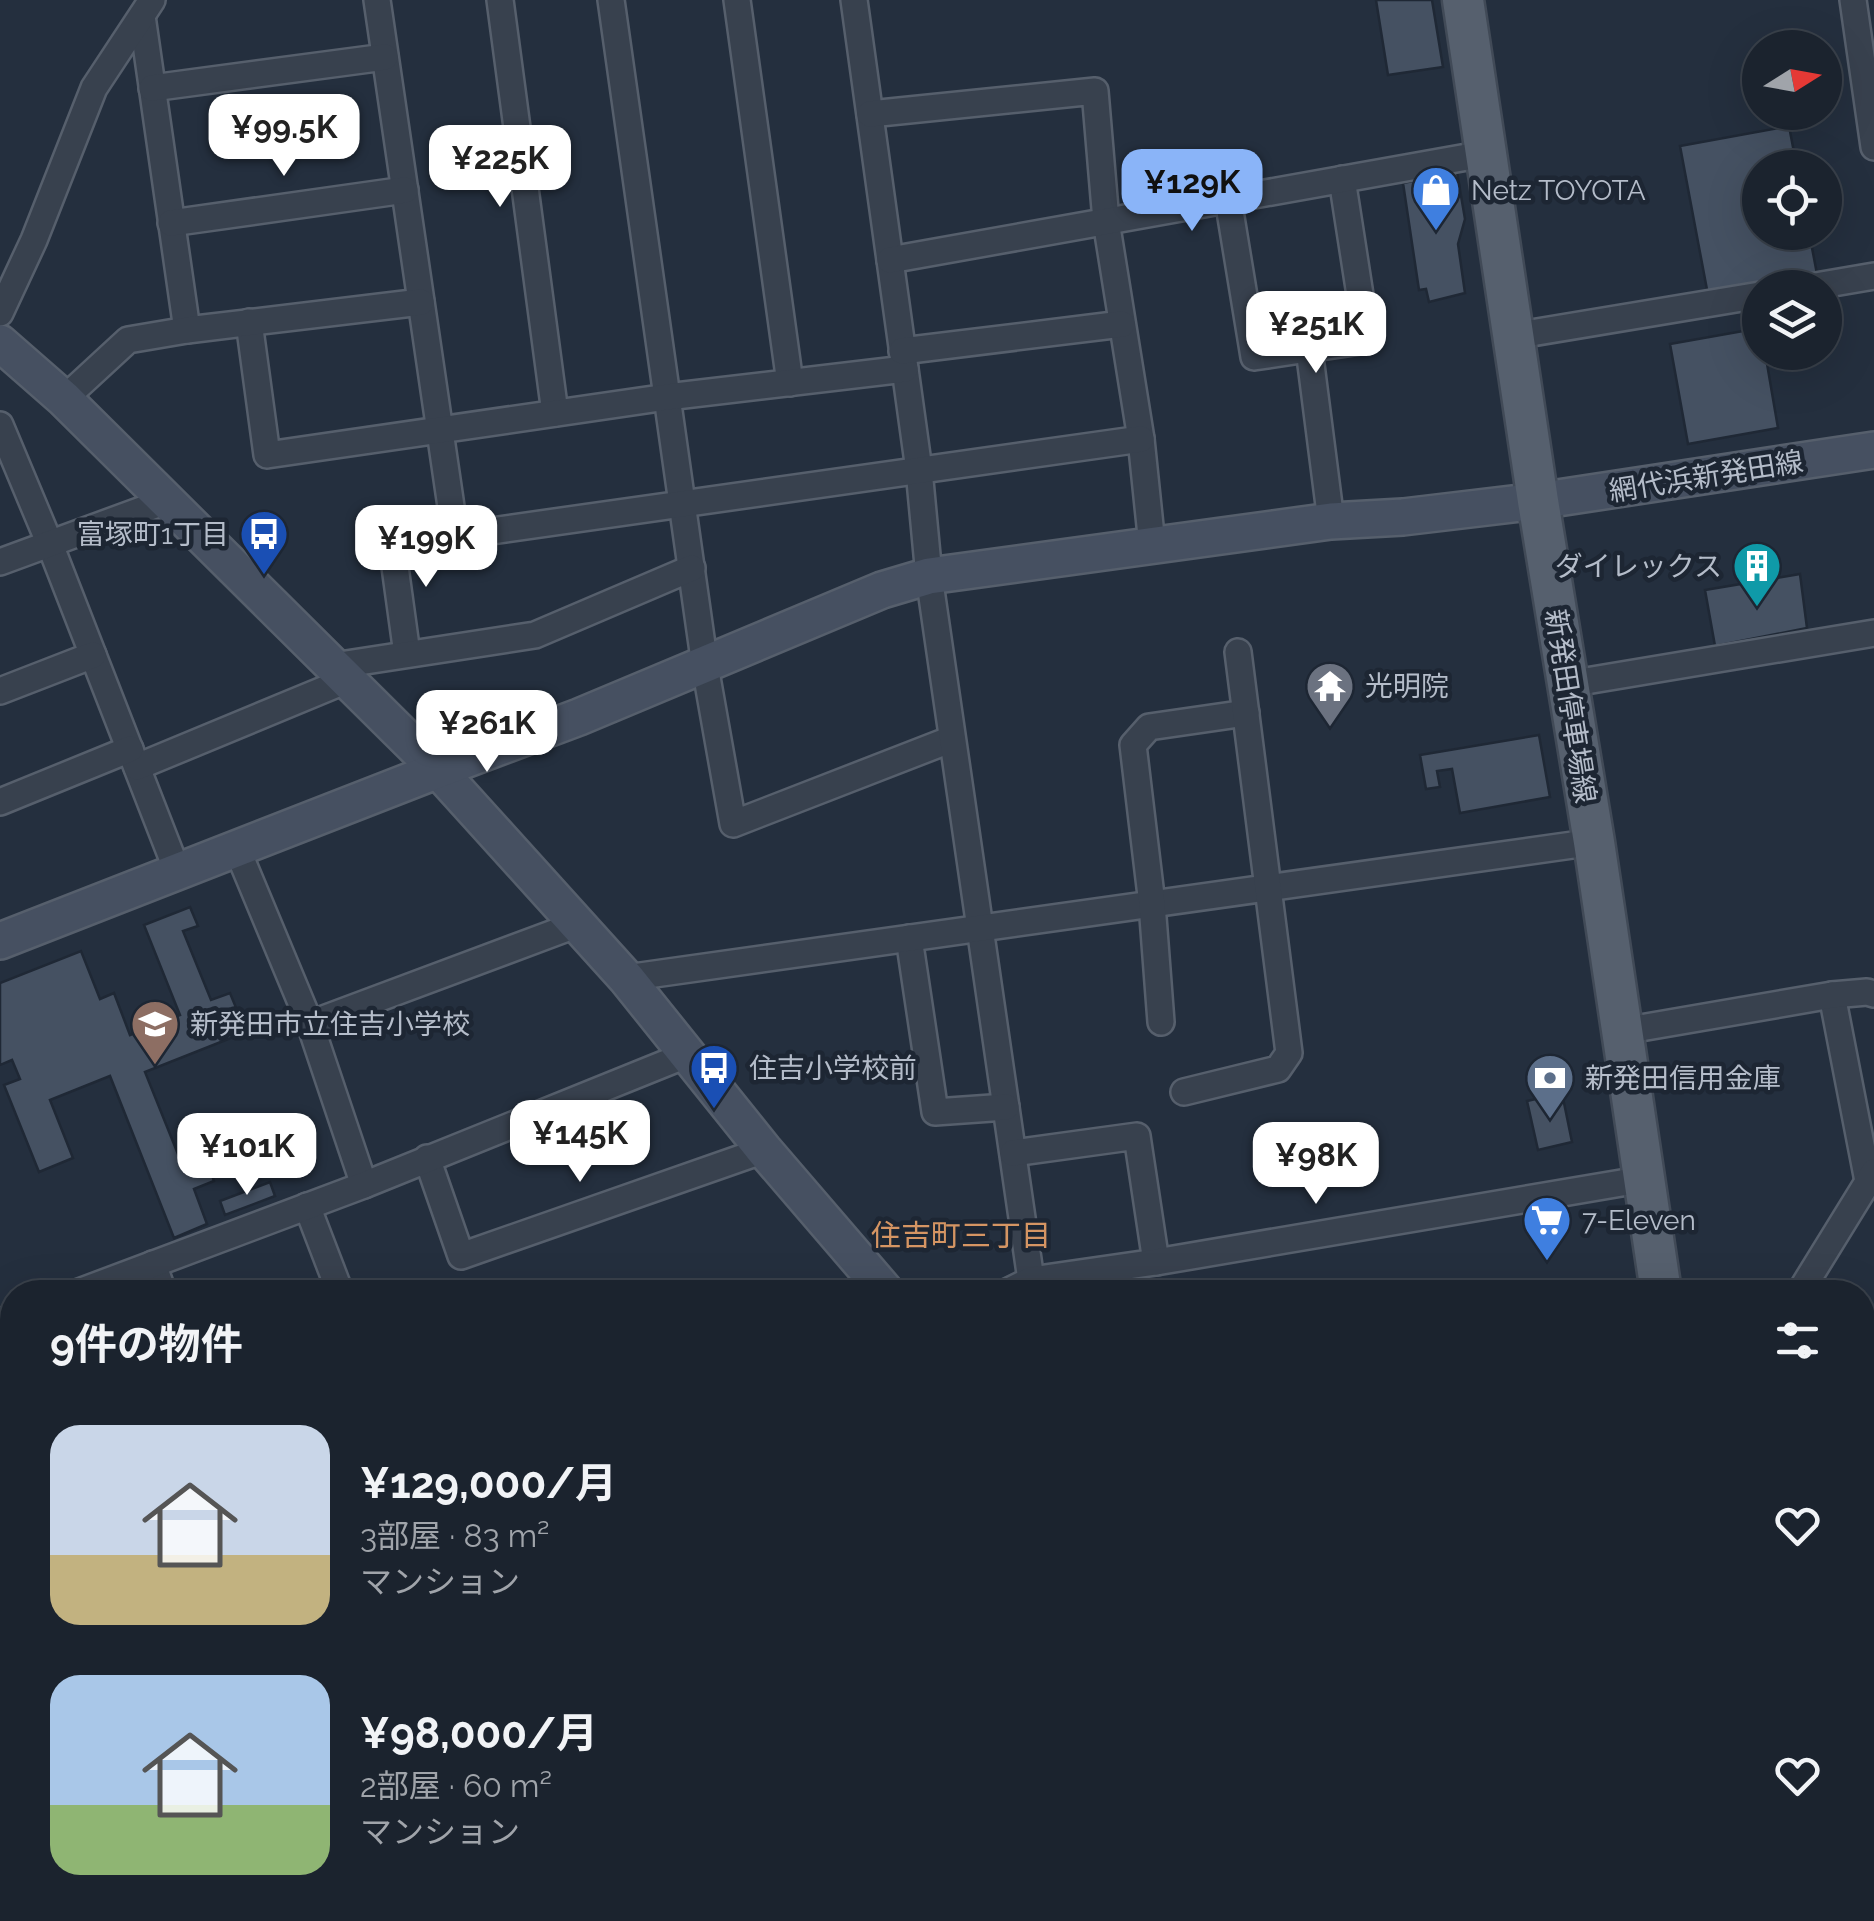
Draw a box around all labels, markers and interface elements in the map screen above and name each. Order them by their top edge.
north arrow [1742,30,1842,130]
map controls [1742,30,1842,370]
pin: ¥99.5K [203,94,365,179]
text: ¥99.5K [231,108,337,145]
pin: ¥225K [430,125,570,210]
text: ¥225K [451,139,549,176]
pin: ¥129K [1122,149,1262,234]
button: locate [1742,150,1842,250]
text: ¥129K [1144,163,1240,200]
shop icon: Netz TOYOTA [1410,164,1462,232]
place label: Netz TOYOTA [1471,174,1646,207]
button: layers [1742,270,1842,370]
pin: ¥251K [1246,291,1386,376]
text: ¥251K [1268,305,1364,342]
street label: 網代浜新発田線 [1607,445,1805,508]
pin: ¥199K [356,505,496,590]
bus stop icon: 富塚町1丁目 [238,508,290,576]
place label: 富塚町1丁目 [77,518,229,551]
text: ¥199K [377,519,475,556]
building icon: ダイレックス [1731,540,1783,608]
place label: ダイレックス [1555,550,1722,583]
street label: 新発田停車場線 [1539,607,1602,805]
temple icon: 光明院 [1304,660,1356,728]
place label: 光明院 [1365,670,1449,703]
pin: ¥261K [417,690,557,775]
text: ¥261K [438,704,536,741]
school or university icon: 新発田市立住吉小学校 [129,998,181,1066]
place label: 新発田市立住吉小学校 [190,1008,470,1041]
bus stop icon: 住吉小学校前 [688,1042,740,1110]
place label: 住吉小学校前 [749,1052,917,1085]
bank icon: 新発田信用金庫 [1524,1052,1576,1120]
place label: 新発田信用金庫 [1585,1062,1781,1095]
pin: ¥145K [510,1100,650,1185]
pin: ¥101K [177,1113,317,1198]
text: ¥145K [532,1114,628,1151]
pin: ¥98K [1257,1122,1375,1207]
text: ¥101K [199,1127,295,1164]
text: ¥98K [1275,1136,1357,1173]
supermarket icon: 7-Eleven [1521,1194,1573,1262]
place label: 7-Eleven [1582,1204,1696,1237]
district label: 住吉町三丁目 [871,1218,1051,1253]
icon: filters [1770,1313,1825,1368]
text: 9件の物件 [50,1320,243,1369]
text: ¥129,000/月 [360,1459,617,1508]
icon: home [130,1465,250,1585]
icon: heart [1770,1498,1825,1553]
text: 3部屋 · 83 m² [360,1517,550,1554]
text: マンション [360,1563,520,1600]
text: ¥98,000/月 [360,1709,598,1758]
icon: home [130,1715,250,1835]
icon: heart [1770,1748,1825,1803]
text: 2部屋 · 60 m² [360,1767,552,1804]
text: マンション [360,1813,520,1850]

